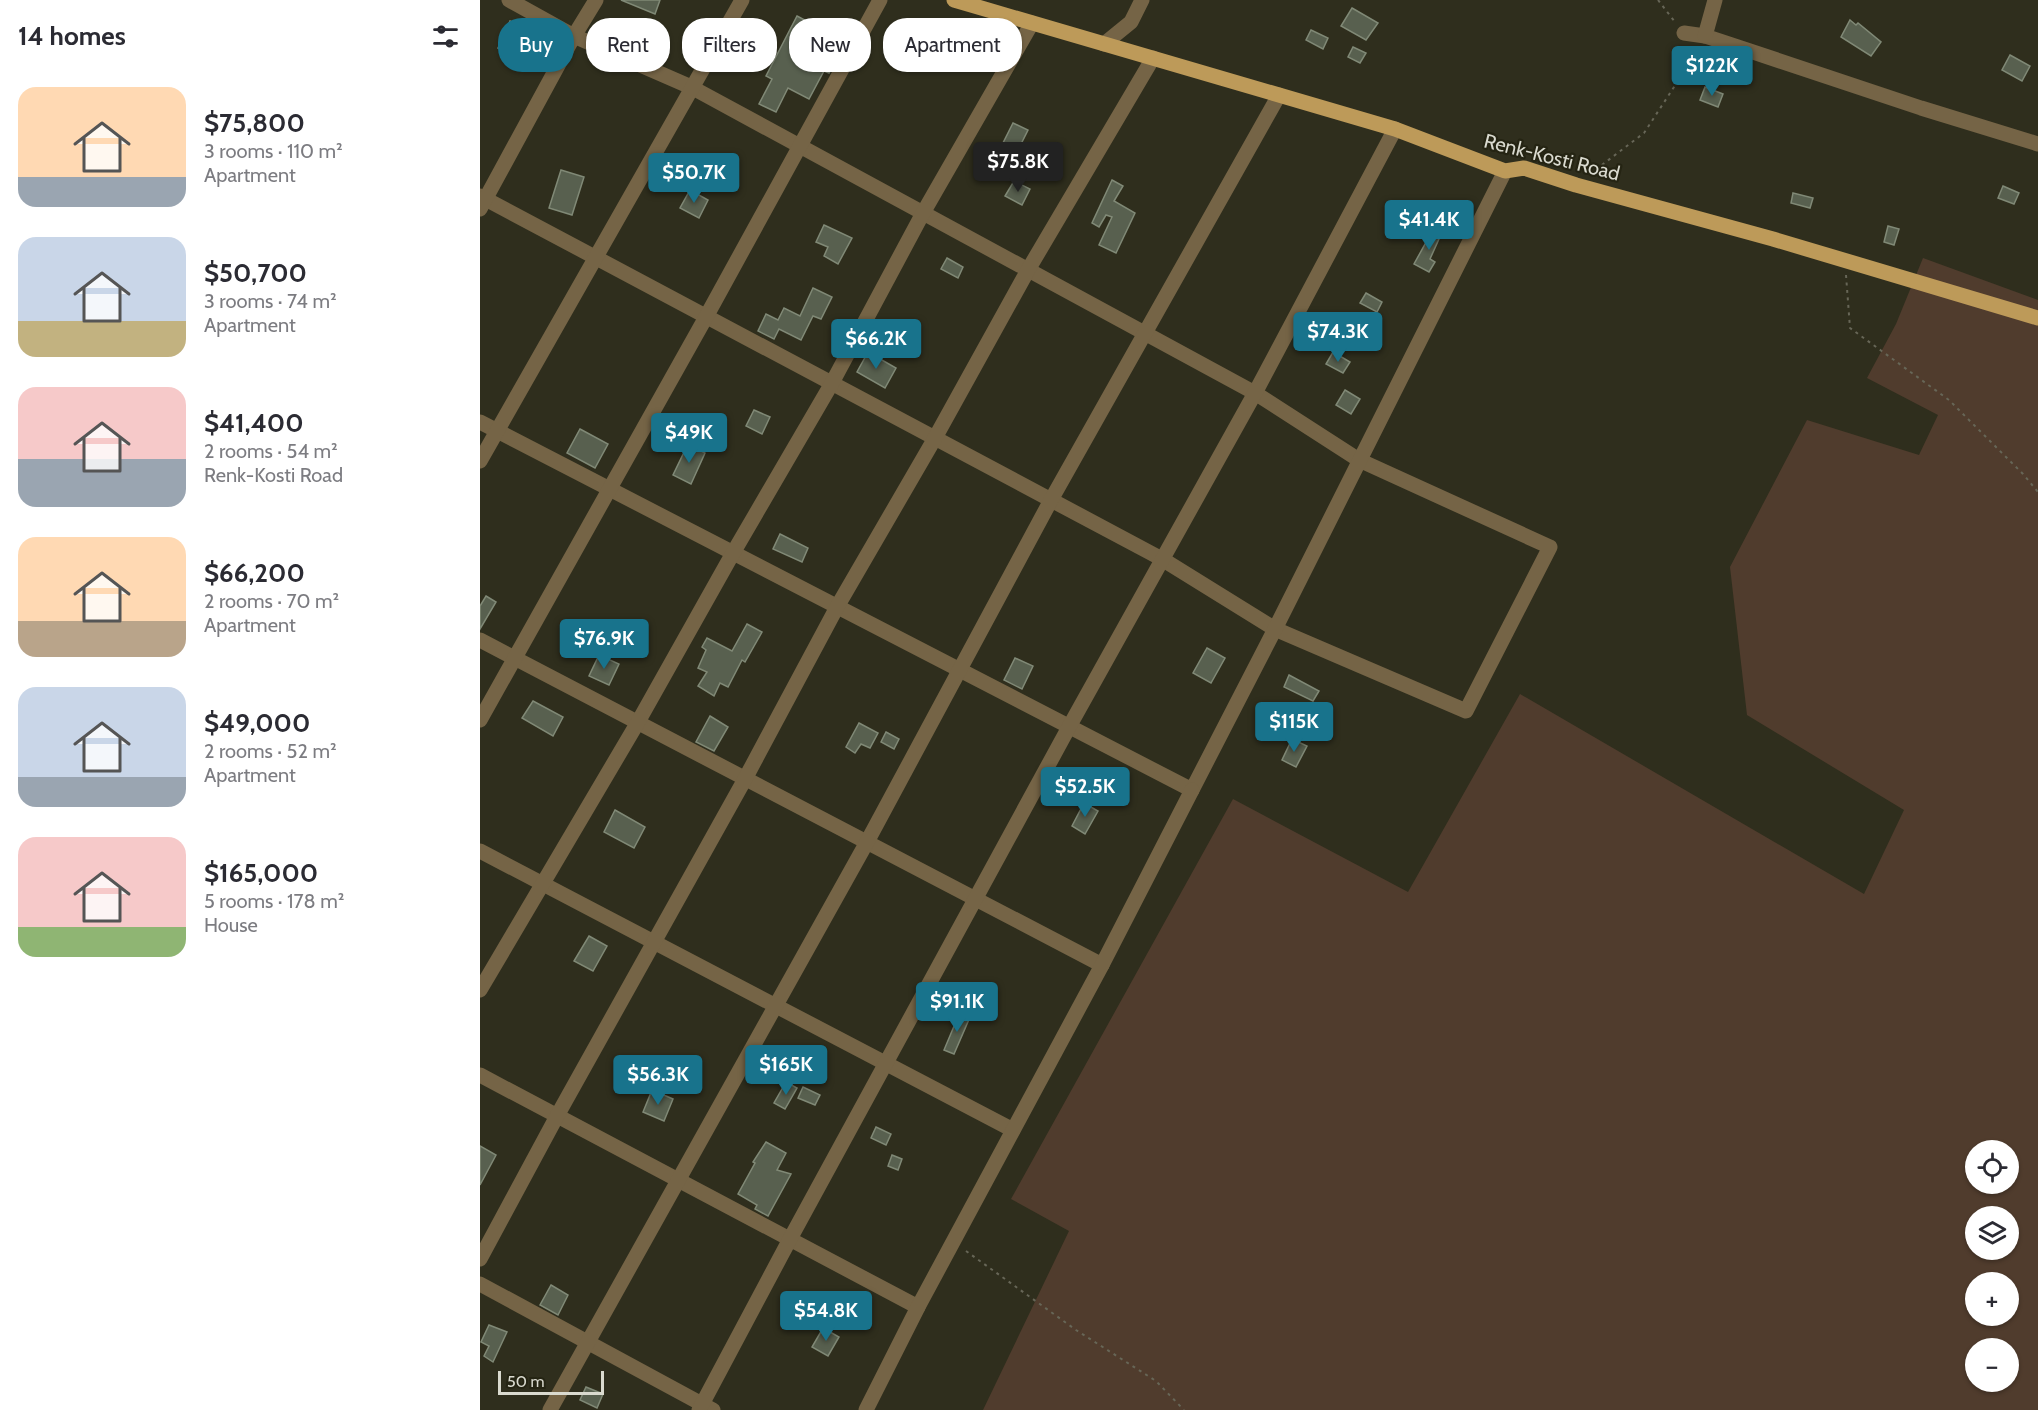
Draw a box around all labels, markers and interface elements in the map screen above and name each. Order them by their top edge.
chip: Buy [498,18,574,72]
chip: Rent [586,18,670,72]
chip: Filters [682,18,777,72]
chip: New [789,18,871,72]
chip: Apartment [883,18,1022,72]
text: 14 homes [18,20,126,52]
icon: filters [429,20,462,53]
pin: $122K [1670,46,1754,97]
text: $122K [1686,53,1738,77]
text: $75,800 [204,107,305,139]
icon: home [66,111,138,183]
street label: Renk-Kosti Road [1482,129,1622,185]
text: 3 rooms · 110 m² [204,139,343,163]
pin: $75.8K [969,142,1067,193]
text: $75.8K [987,149,1049,173]
pin: $50.7K [645,153,743,204]
text: $50.7K [662,160,726,184]
text: Apartment [204,163,296,187]
pin: $41.4K [1380,200,1478,251]
text: $41.4K [1399,207,1459,231]
text: $50,700 [204,257,307,289]
icon: home [66,261,138,333]
text: 3 rooms · 74 m² [204,289,337,313]
pin: $74.3K [1289,312,1387,363]
text: Apartment [204,313,296,337]
pin: $66.2K [827,319,925,370]
text: $74.3K [1307,319,1369,343]
text: $66.2K [845,326,907,350]
text: $41,400 [204,407,304,439]
icon: home [66,411,138,483]
pin: $49K [653,413,725,464]
text: $49K [665,420,713,444]
text: 2 rooms · 54 m² [204,439,338,463]
text: Renk-Kosti Road [204,463,343,487]
text: $66,200 [204,557,305,589]
icon: home [66,561,138,633]
text: 2 rooms · 70 m² [204,589,339,613]
text: Apartment [204,613,296,637]
pin: $76.9K [555,619,653,670]
text: $76.9K [574,626,634,650]
pin: $115K [1252,702,1336,753]
text: $49,000 [204,707,310,739]
text: $115K [1269,709,1319,733]
icon: home [66,711,138,783]
text: 2 rooms · 52 m² [204,739,337,763]
text: Apartment [204,763,296,787]
pin: $52.5K [1036,767,1134,818]
text: $52.5K [1055,774,1115,798]
text: $165,000 [204,857,318,889]
icon: home [66,861,138,933]
text: 5 rooms · 178 m² [204,889,344,913]
text: House [204,913,258,937]
pin: $91.1K [908,982,1006,1033]
text: $91.1K [930,989,984,1013]
pin: $165K [744,1045,828,1096]
text: $165K [759,1052,813,1076]
pin: $56.3K [609,1055,707,1106]
text: $56.3K [627,1062,689,1086]
map controls [1965,1140,2019,1392]
button: locate [1965,1140,2019,1194]
button: layers [1965,1206,2019,1260]
button: + [1965,1272,2019,1326]
pin: $54.8K [777,1291,875,1342]
text: $54.8K [794,1298,858,1322]
button: − [1965,1338,2019,1392]
scale bar [498,1368,604,1396]
text: 50 m [507,1372,544,1391]

